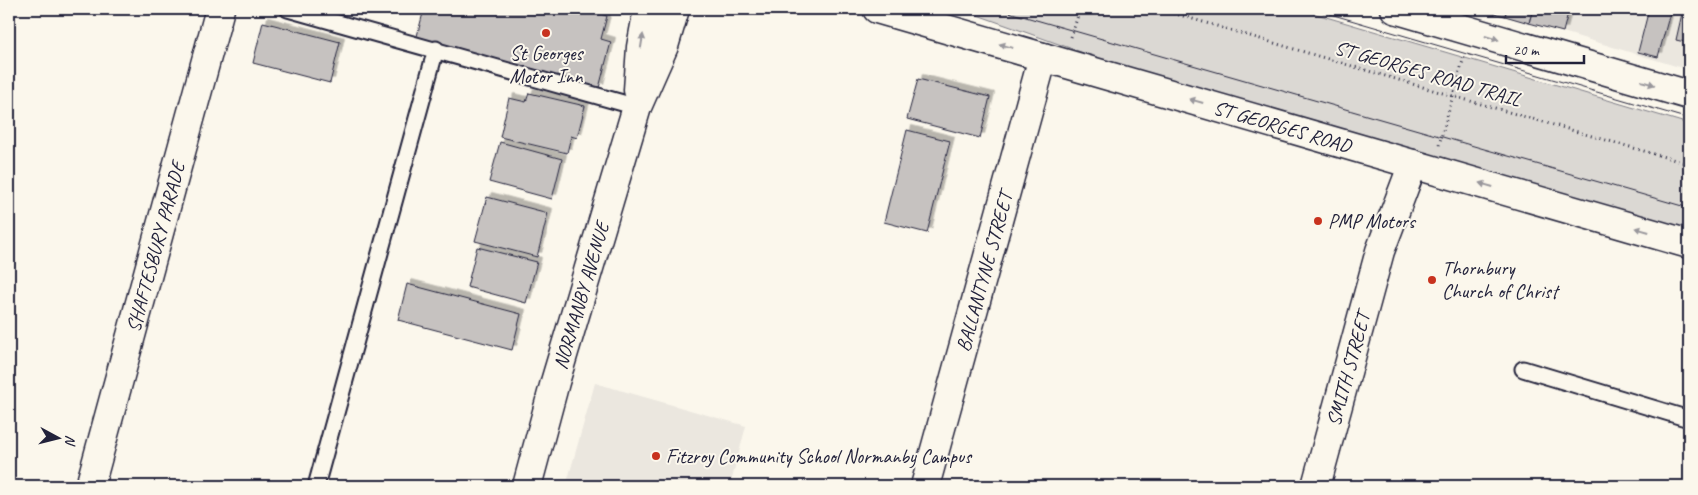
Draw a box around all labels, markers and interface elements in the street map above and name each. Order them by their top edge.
marker: St Georges Motor Inn [540,27,552,39]
one-way arrow [639,32,647,48]
scale bar [1506,32,1583,64]
one-way arrow [1485,34,1500,42]
street label: ST GEORGES ROAD TRAIL [1332,35,1524,112]
place label: St Georges Motor Inn [509,41,585,89]
text: 20 m [1513,41,1540,60]
one-way arrow [998,42,1013,50]
one-way arrow [1641,80,1656,88]
street label: ST GEORGES ROAD [1211,95,1355,159]
one-way arrow [1188,96,1203,104]
street label: SHAFTESBURY PARADE [121,156,192,335]
one-way arrow [1479,181,1494,189]
street label: BALLANTYNE STREET [951,185,1019,354]
place label: PMP Motors [1328,209,1417,234]
marker: PMP Motors [1312,215,1324,227]
street label: NORMANBY AVENUE [548,216,616,372]
one-way arrow [1635,226,1650,234]
place label: Thornbury Church of Christ [1442,256,1561,304]
marker: Thornbury Church of Christ [1426,274,1438,286]
street label: SMITH STREET [1321,305,1377,429]
north arrow [32,412,82,462]
text: N [61,434,79,447]
place label: Fitzroy Community School Normanby Campus [666,444,973,469]
marker: Fitzroy Community School Normanby Campus [650,450,662,462]

